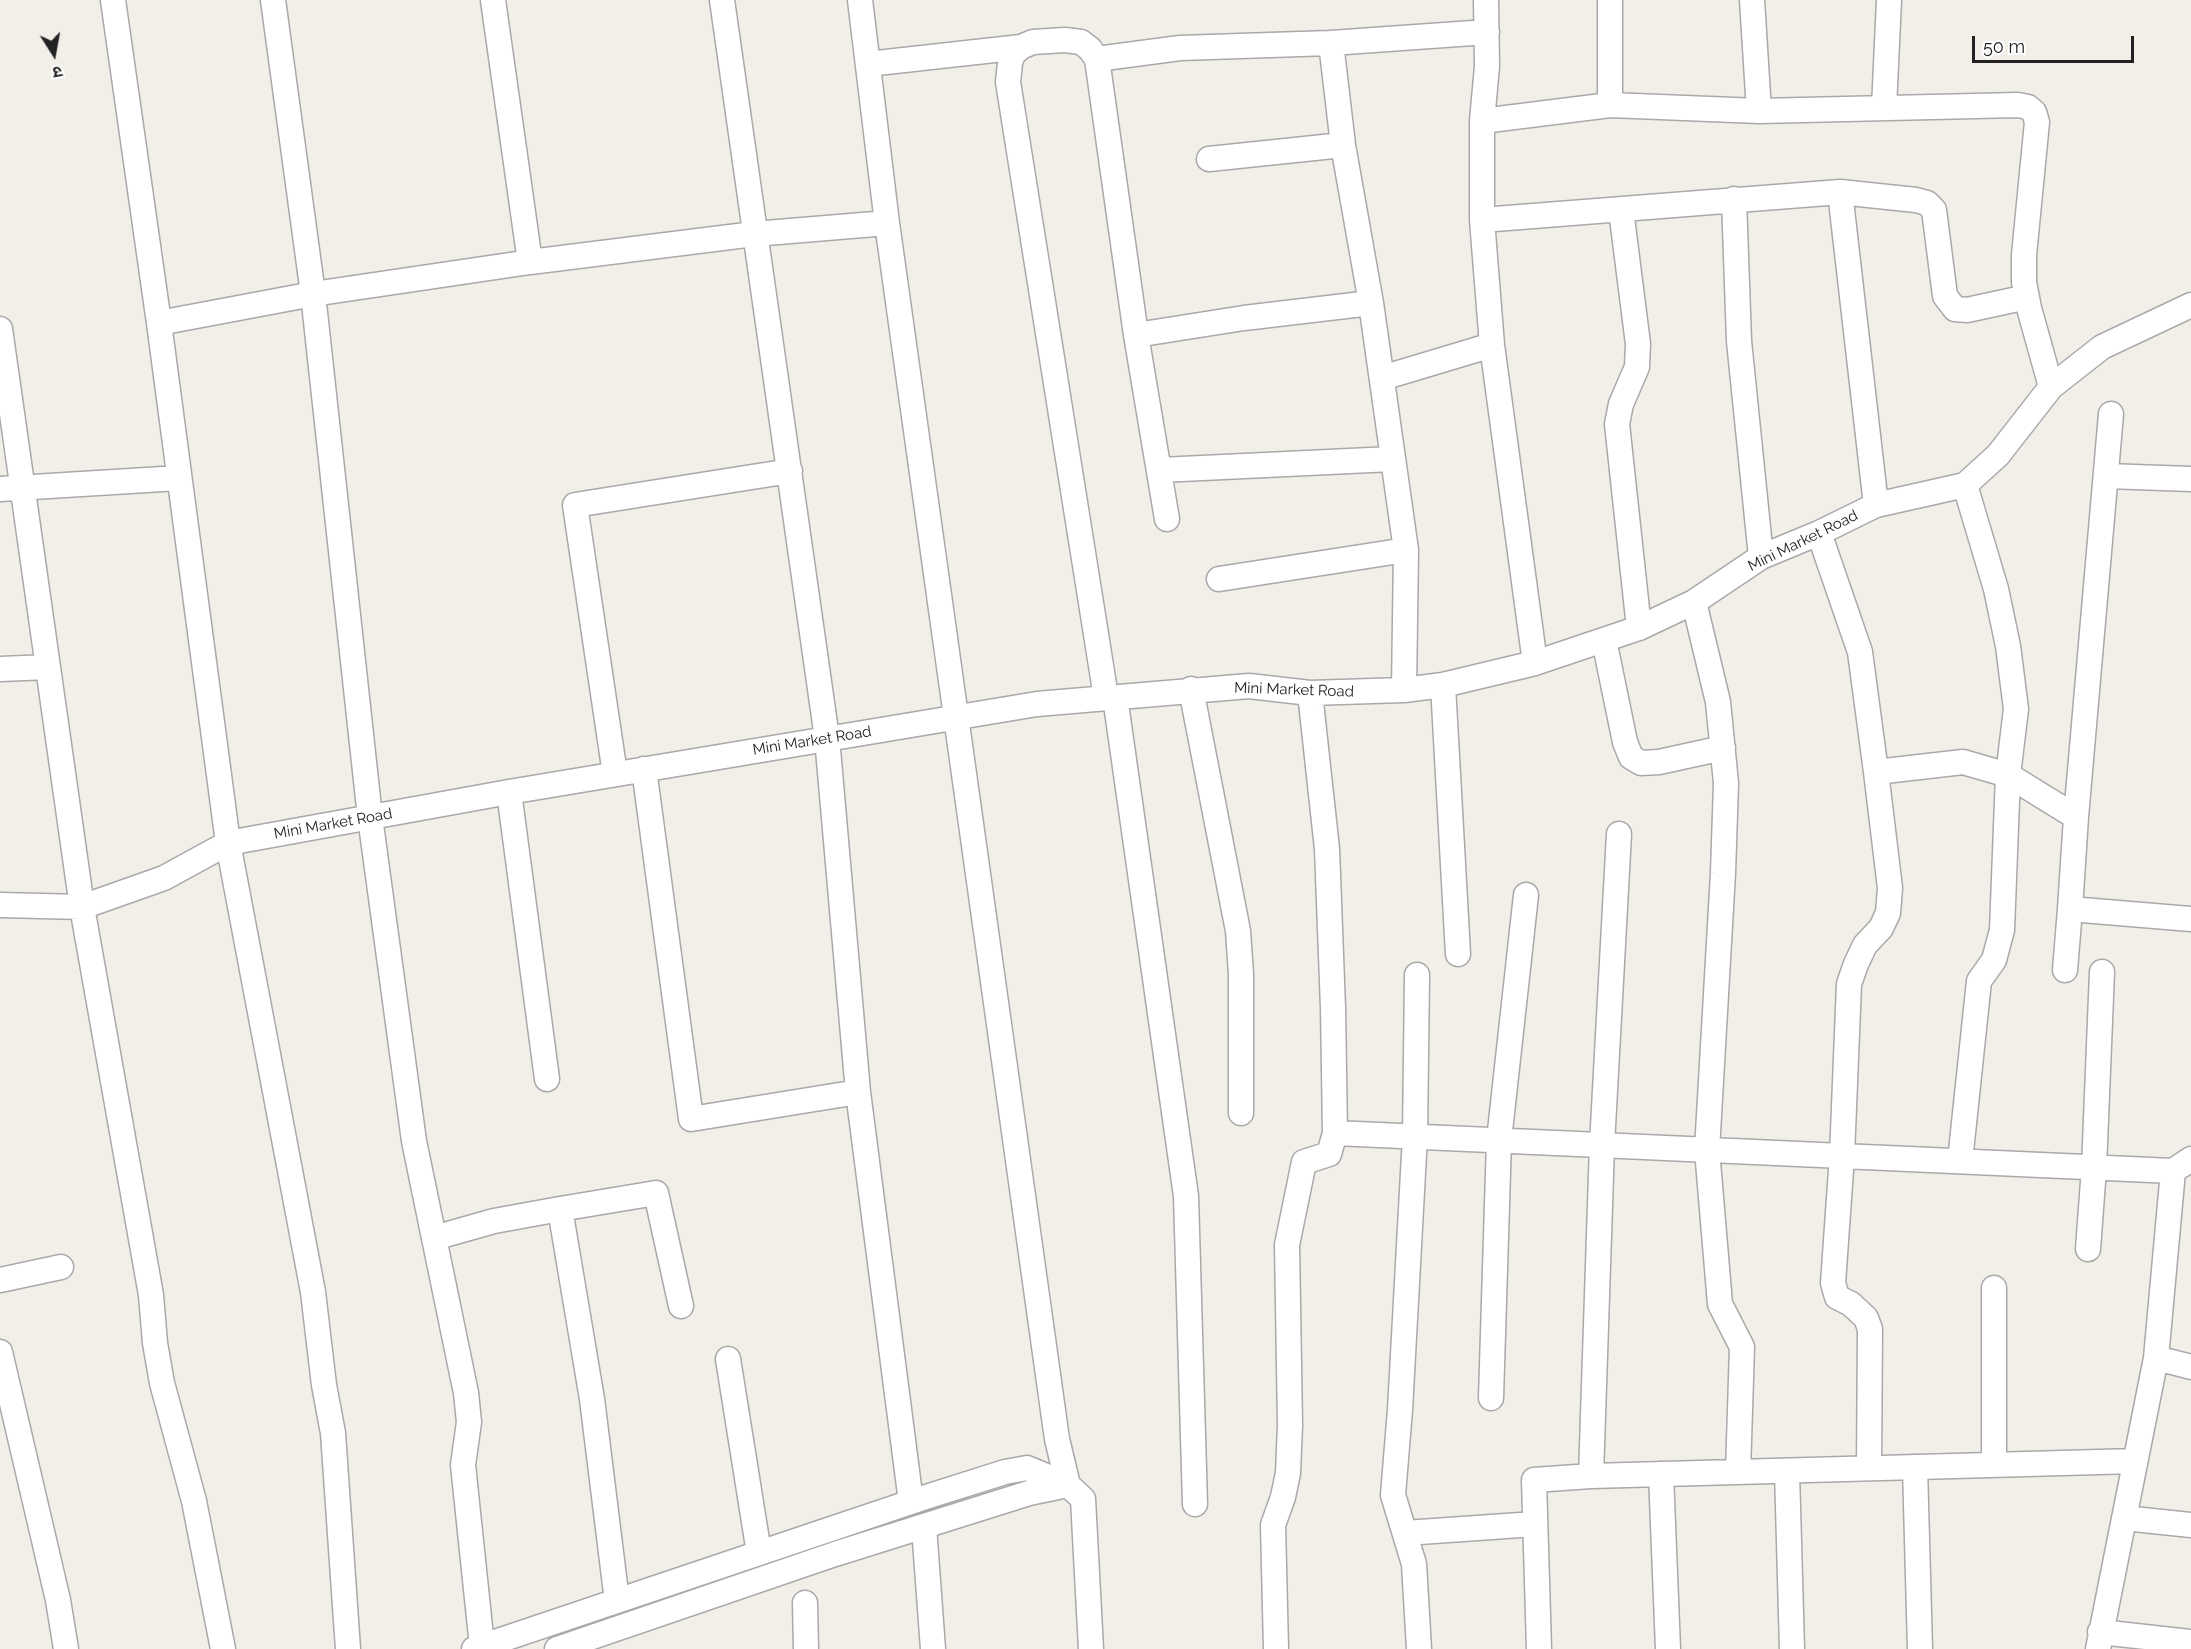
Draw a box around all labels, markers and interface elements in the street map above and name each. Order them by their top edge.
north arrow [24,24,84,84]
scale bar [1975,24,2137,62]
text: 50 m [1983,36,2025,57]
text: उ [51,62,64,82]
street label: Mini Market Road [1745,507,1861,575]
street label: Mini Market Road [1234,679,1354,701]
street label: Mini Market Road [751,723,873,759]
street label: Mini Market Road [272,805,394,843]

